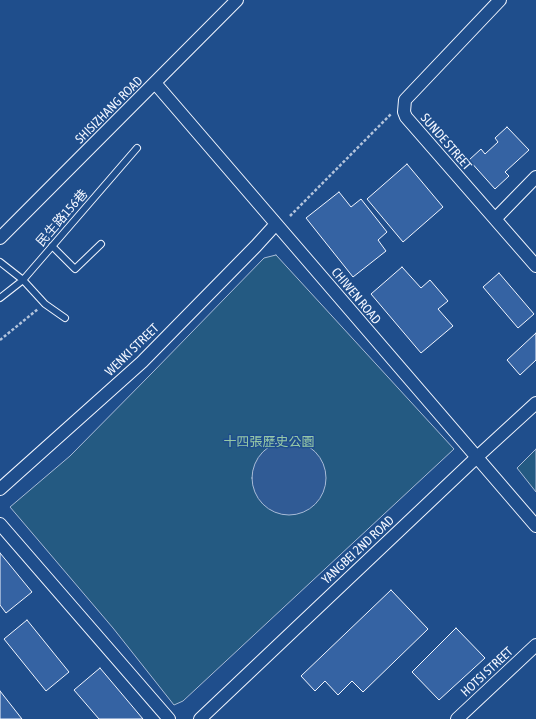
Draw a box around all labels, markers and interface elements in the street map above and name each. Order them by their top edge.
street label: SHISIZHANG ROAD [72,73,146,147]
street label: SUNDE STREET [417,111,475,173]
street label: 民生路156巷 [33,186,91,250]
street label: CHIWEN ROAD [328,265,384,327]
street label: WENKI STREET [102,321,162,379]
park label: 十四張歷史公園 [224,434,314,450]
street label: YANGBEI 2ND ROAD [319,512,397,588]
street label: HOTSI STREET [458,644,516,700]

